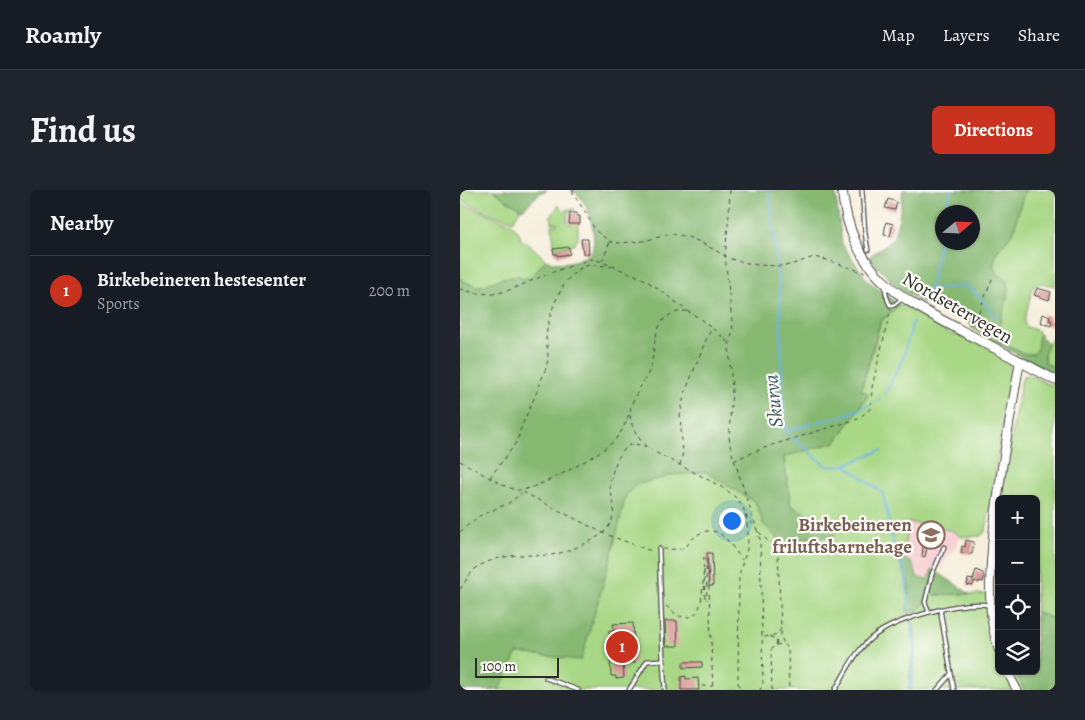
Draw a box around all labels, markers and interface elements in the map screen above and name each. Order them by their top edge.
text: Roamly [25,19,101,51]
text: Map [882,23,915,47]
text: Layers [943,23,990,47]
text: Share [1018,23,1060,47]
text: Find us [30,106,136,154]
button: Directions [932,106,1055,154]
north arrow [935,205,980,250]
text: Nearby [50,209,113,237]
street label: Nordsetervegen [898,266,1017,350]
text: Birkebeineren hestesenter [97,267,306,293]
text: 1 [63,280,69,302]
text: 200 m [369,280,410,302]
text: Sports [97,293,140,315]
water label: Skurva [757,373,790,429]
map controls [995,495,1040,675]
button: + [995,495,1040,540]
your location [719,508,745,534]
place label: Birkebeineren friluftsbarnehage [772,512,912,560]
school or university icon: Birkebeineren friluftsbarnehage [916,520,946,550]
button: − [995,540,1040,585]
button: locate [995,585,1040,630]
pin: 1 [606,628,638,666]
button: layers [995,630,1040,675]
scale bar [475,655,559,678]
text: 100 m [482,657,516,676]

